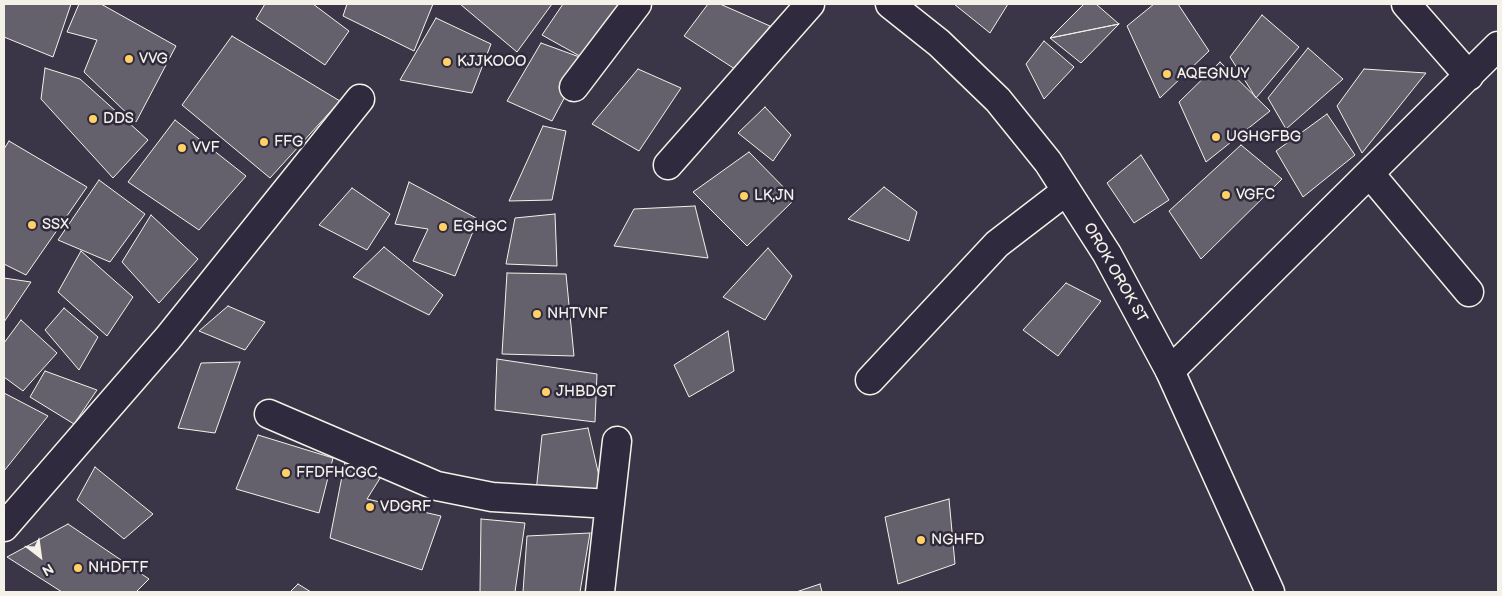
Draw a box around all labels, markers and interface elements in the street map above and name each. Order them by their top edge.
place label: VVG [139,50,168,68]
marker: VVG [123,53,135,65]
place label: KJJKOOO [457,53,526,71]
marker: KJJKOOO [441,56,453,68]
place label: AQEGNUY [1177,65,1249,83]
marker: AQEGNUY [1161,68,1173,80]
place label: DDS [103,110,134,128]
marker: DDS [87,113,99,125]
place label: UGHGFBG [1226,128,1301,146]
marker: UGHGFBG [1210,131,1222,143]
place label: FFG [274,133,303,151]
marker: FFG [258,136,270,148]
place label: VVF [192,139,219,157]
marker: VVF [176,142,188,154]
place label: VGFC [1236,186,1275,204]
place label: LK,JN [754,187,795,205]
marker: VGFC [1220,189,1232,201]
marker: LK,JN [738,190,750,202]
place label: SSX [42,216,69,234]
place label: EGHGC [453,218,507,236]
marker: SSX [26,219,38,231]
street label: OROK OROK ST [1079,220,1151,326]
marker: EGHGC [437,221,449,233]
place label: NHTVNF [547,305,608,323]
marker: NHTVNF [531,308,543,320]
place label: JHBDGT [556,383,616,401]
marker: JHBDGT [540,386,552,398]
place label: FFDFHCGC [296,464,377,482]
marker: FFDFHCGC [280,467,292,479]
place label: VDGRF [380,498,431,516]
marker: VDGRF [364,501,376,513]
north arrow [15,531,65,581]
place label: NGHFD [931,531,984,549]
marker: NGHFD [915,534,927,546]
text: N [39,559,57,579]
place label: NHDFTF [88,559,148,577]
marker: NHDFTF [72,562,84,574]

